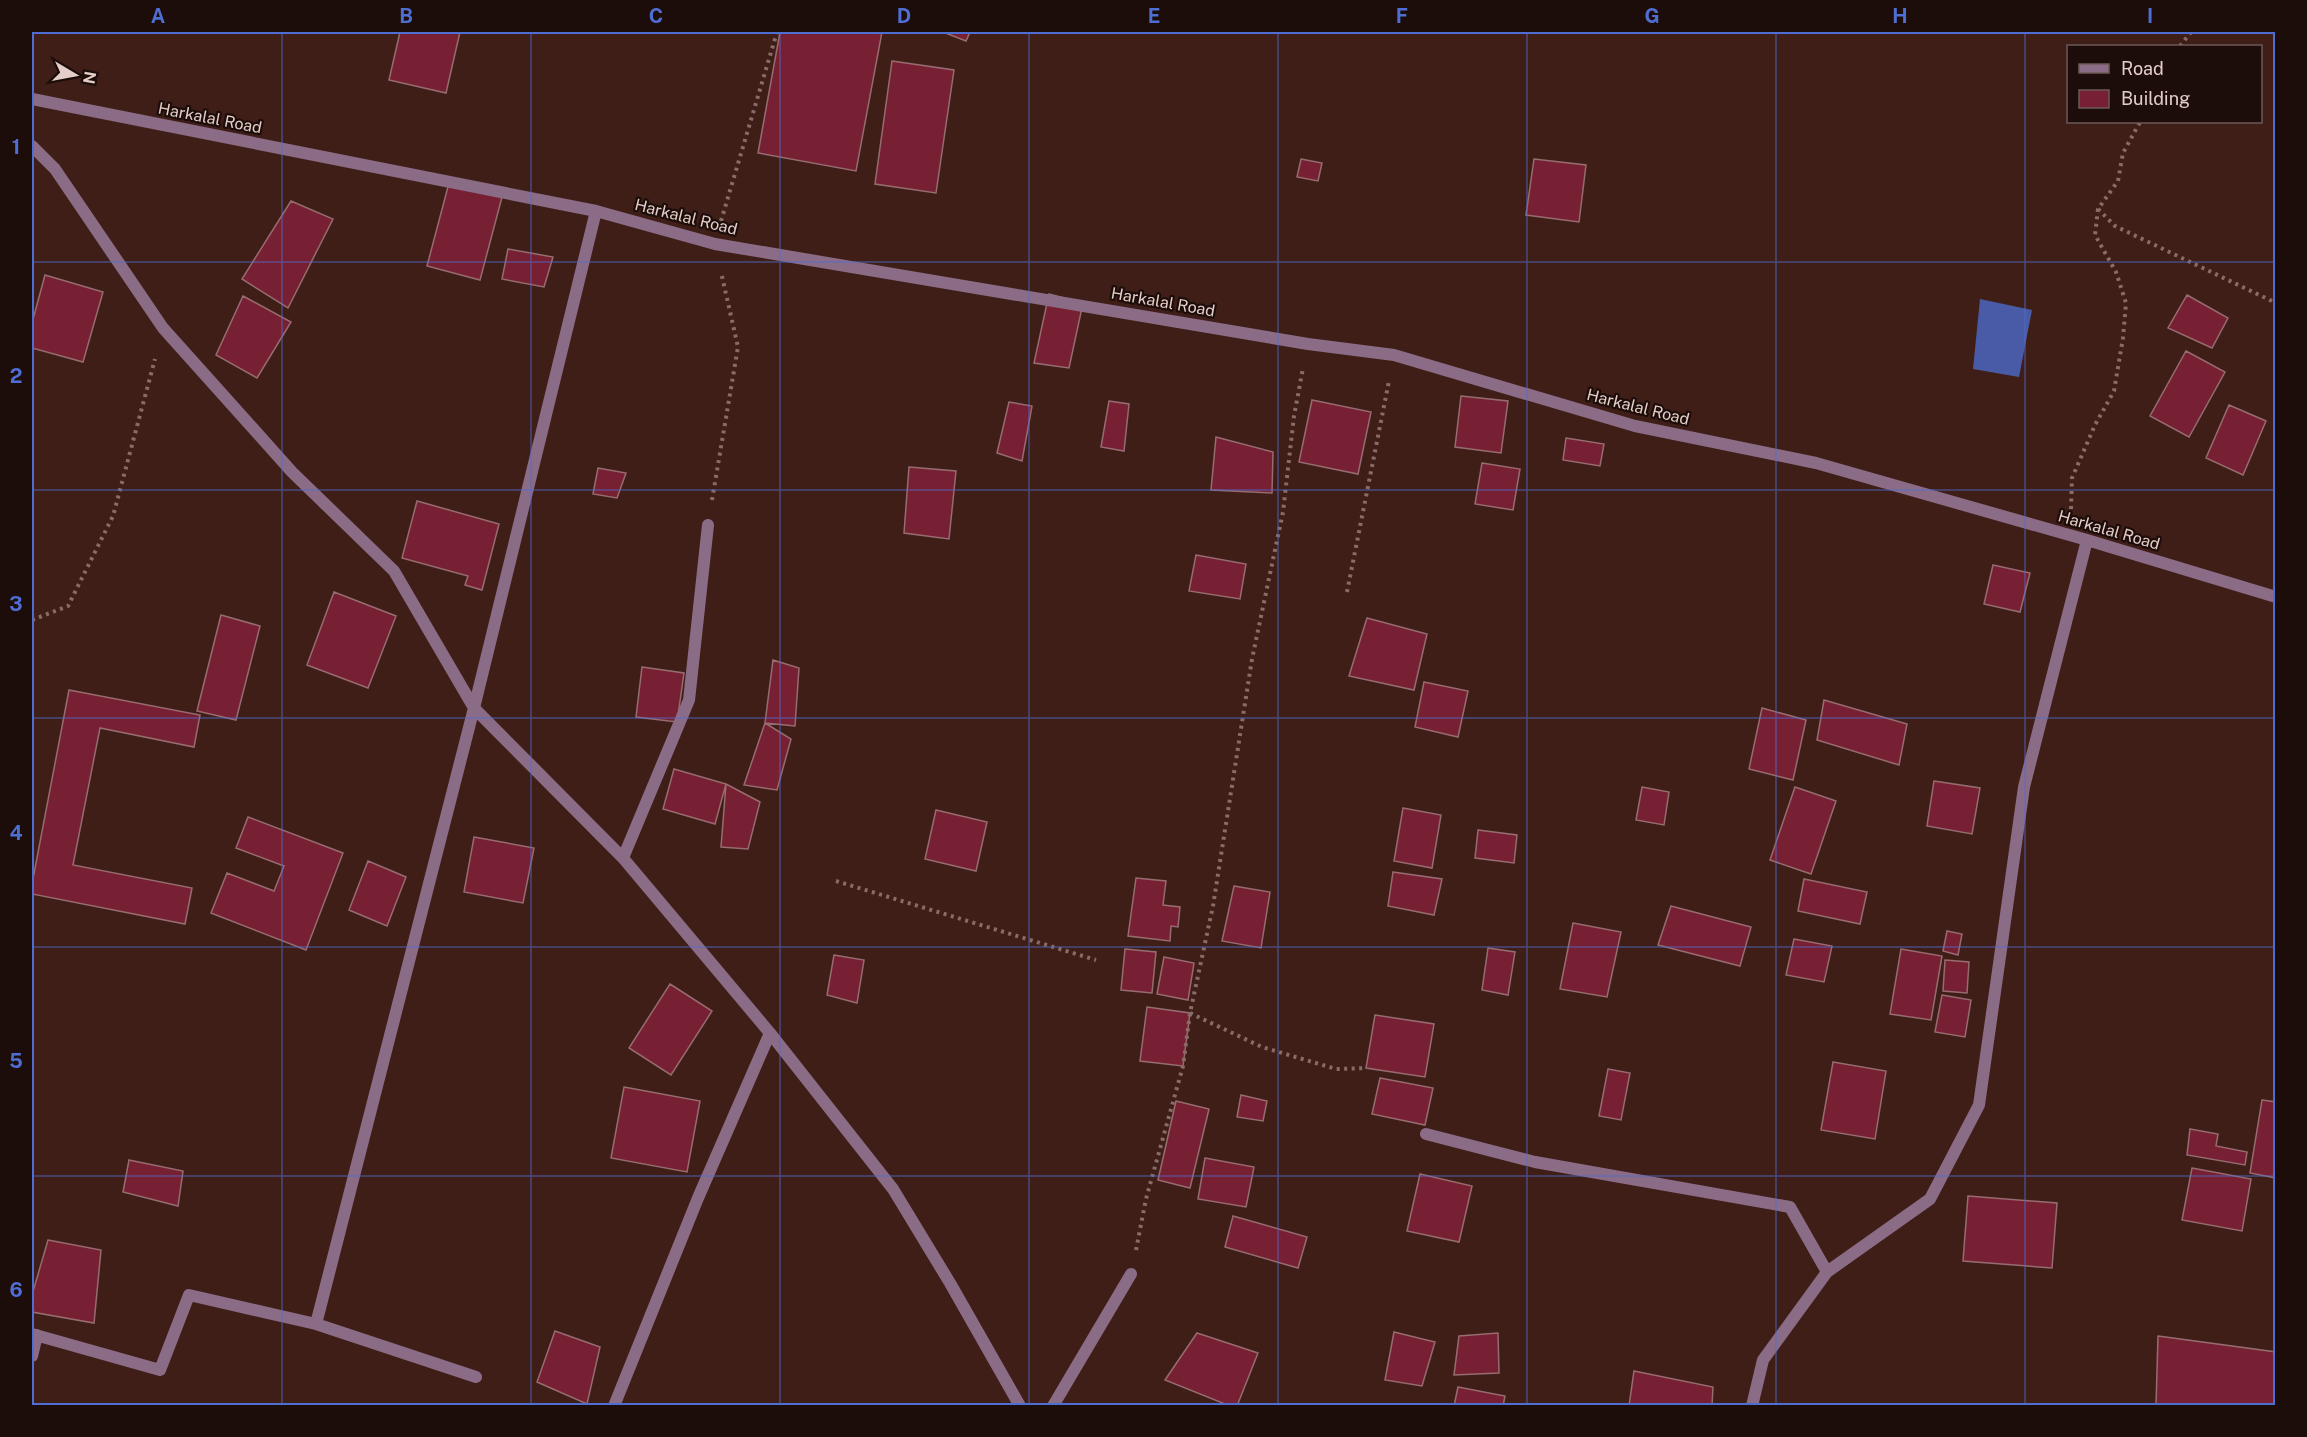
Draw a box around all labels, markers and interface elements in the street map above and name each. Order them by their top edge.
text: A [151,4,165,28]
text: B [399,4,413,28]
text: C [649,4,663,28]
text: D [897,4,911,28]
text: E [1148,4,1160,28]
text: F [1396,4,1408,28]
text: G [1644,4,1660,28]
text: H [1892,4,1908,28]
text: I [2147,4,2153,28]
north arrow [45,45,105,105]
legend [2067,45,2262,123]
text: Road [2121,58,2164,79]
text: N [79,70,100,85]
text: Building [2121,88,2190,109]
street label: Harkalal Road [157,99,263,137]
text: 1 [12,135,20,159]
street label: Harkalal Road [633,195,739,239]
street label: Harkalal Road [1110,284,1216,320]
text: 2 [10,364,22,388]
street label: Harkalal Road [1585,385,1691,429]
street label: Harkalal Road [2056,506,2162,554]
text: 3 [9,592,23,616]
text: 4 [9,821,23,845]
text: 5 [9,1049,23,1073]
text: 6 [9,1278,23,1302]

